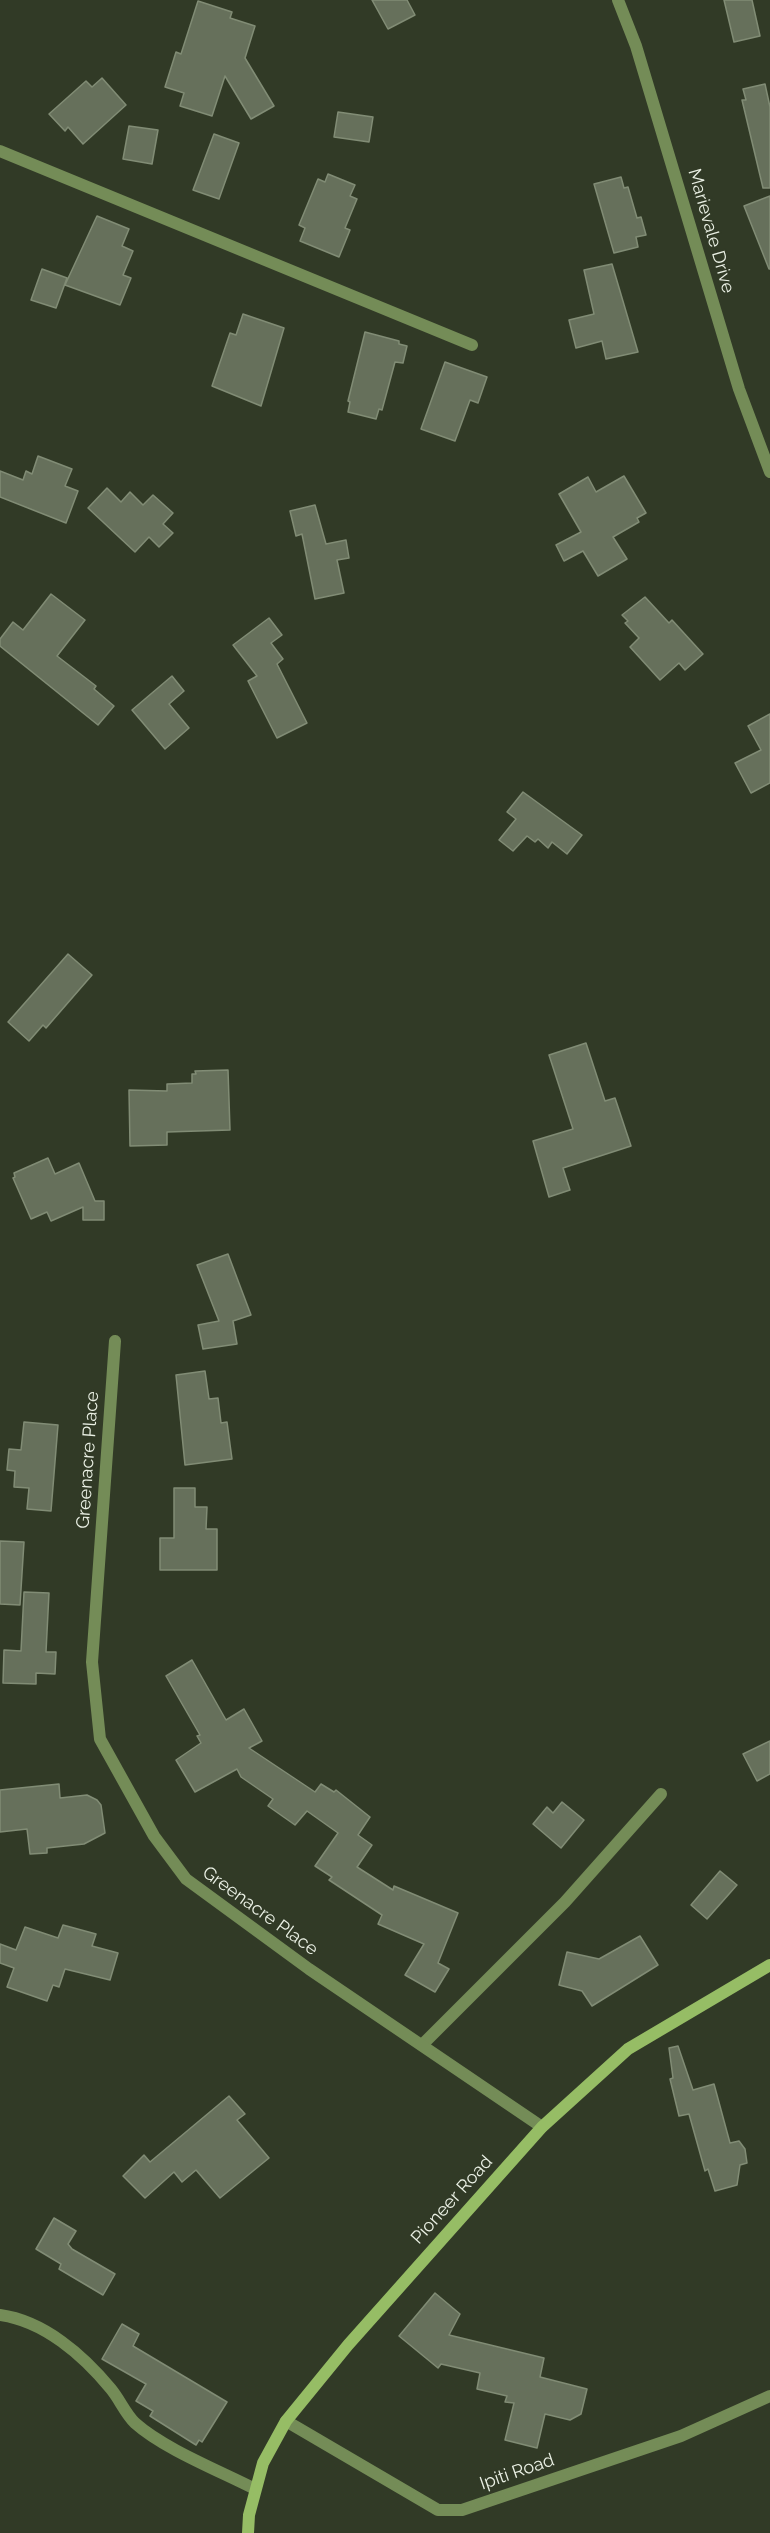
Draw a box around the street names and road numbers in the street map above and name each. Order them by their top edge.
street label: Marievale Drive [683,166,739,296]
street label: Greenacre Place [72,1391,104,1529]
street label: Greenacre Place [198,1862,322,1960]
street label: Pioneer Road [407,2151,497,2249]
street label: Ipiti Road [477,2449,557,2495]

